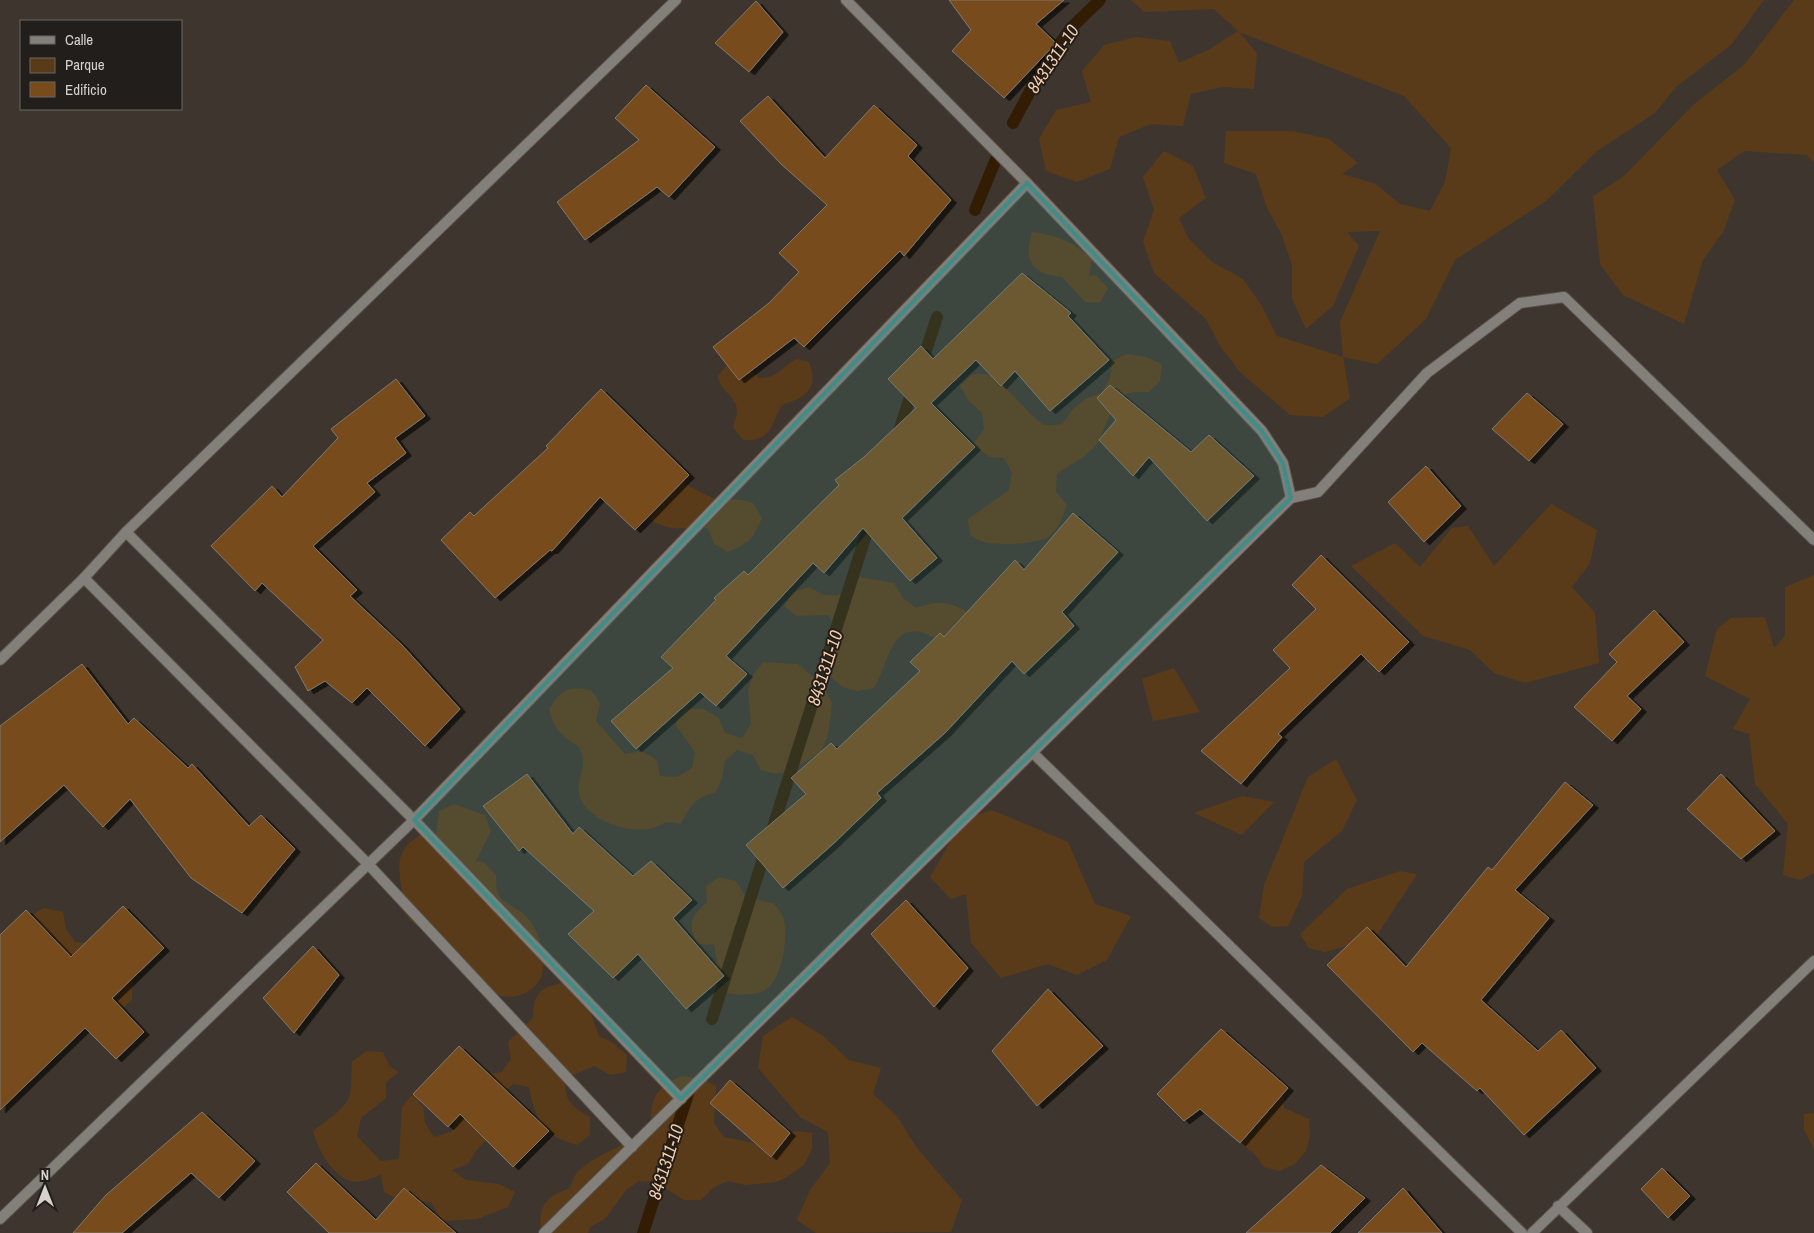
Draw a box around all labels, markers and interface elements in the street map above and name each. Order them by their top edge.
legend [20,20,182,110]
water label: 8431311-10 [1021,20,1085,98]
text: Calle [65,29,93,50]
text: Parque [65,54,105,75]
text: Edificio [65,79,107,100]
water label: 8431311-10 [801,627,848,709]
water label: 8431311-10 [642,1121,689,1203]
north arrow [20,1163,70,1213]
text: N [41,1166,49,1184]

